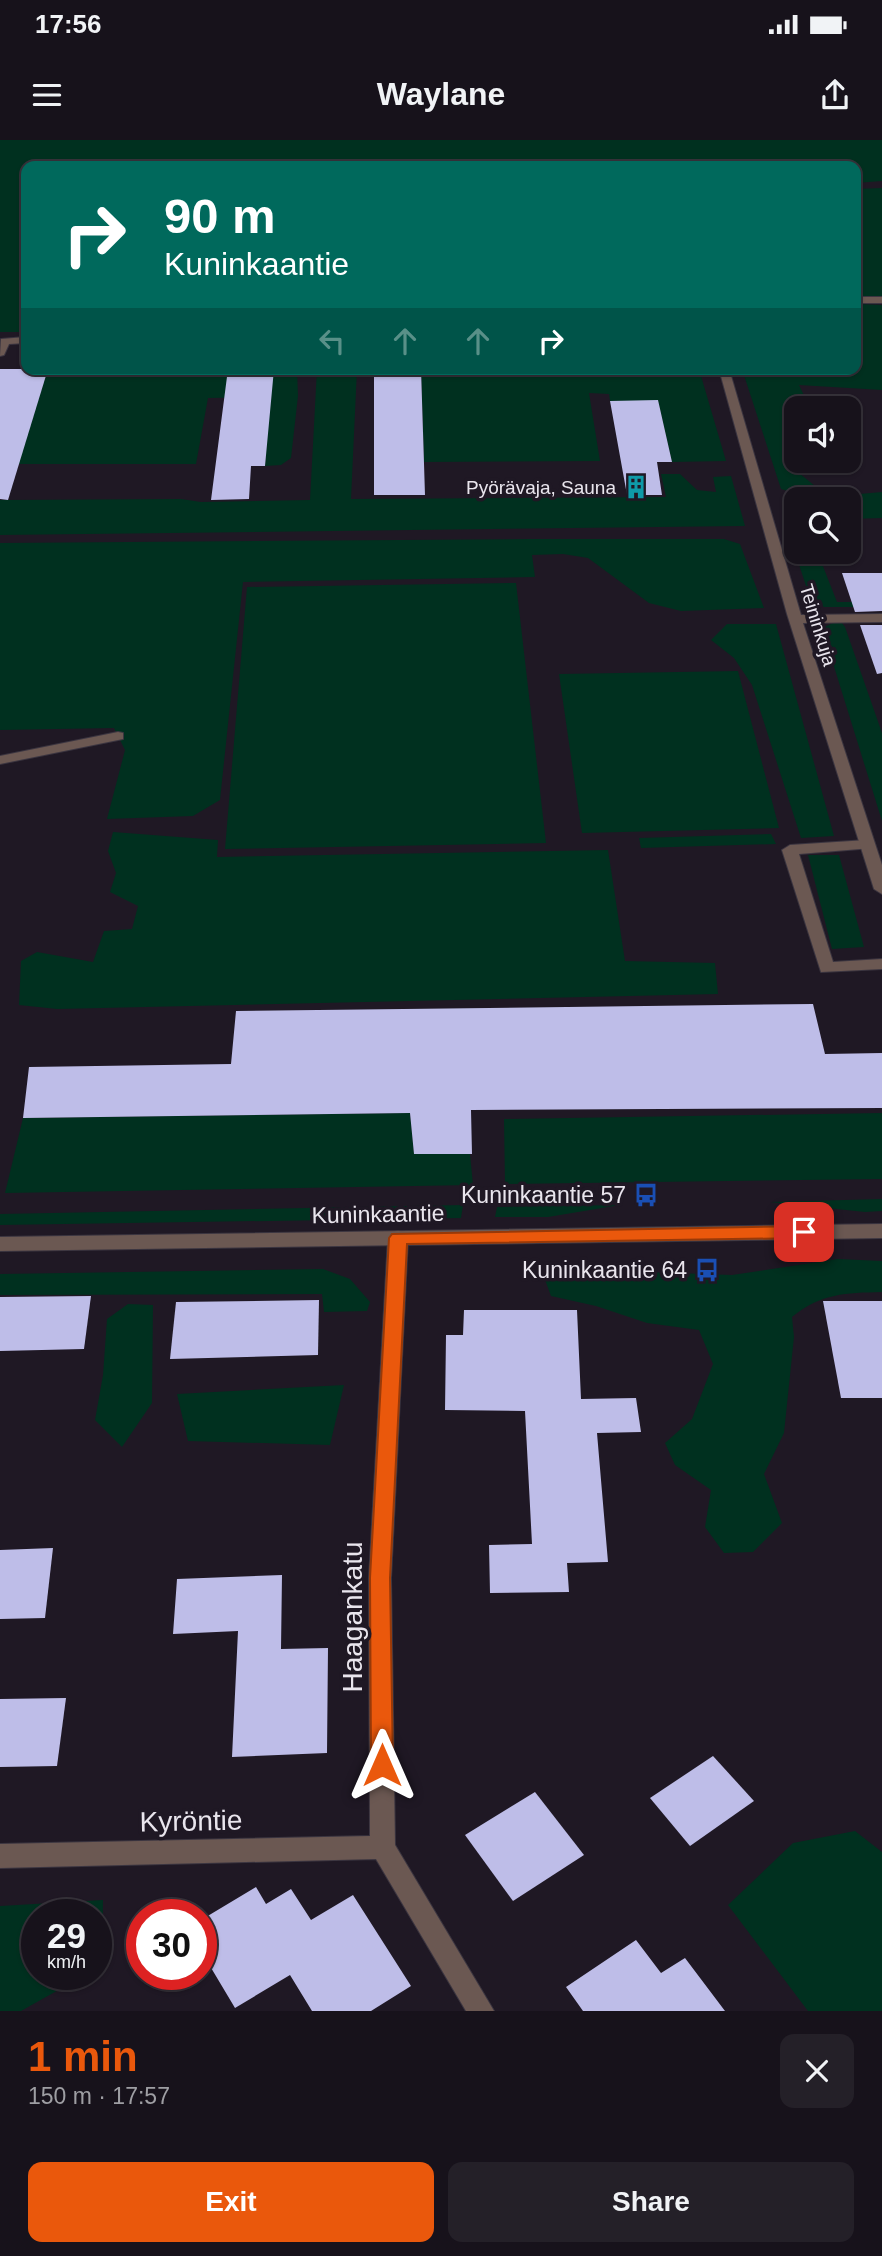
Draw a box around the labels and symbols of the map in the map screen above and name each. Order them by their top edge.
building icon: Pyörävaja, Sauna [622,473,650,501]
place label: Pyörävaja, Sauna [466,477,616,498]
street label: Teininkuja [796,582,841,669]
bus stop icon: Kuninkaantie 57 [632,1181,660,1209]
place label: Kuninkaantie 57 [461,1182,626,1208]
street label: Kuninkaantie [311,1200,445,1228]
pin [774,1202,834,1262]
bus stop icon: Kuninkaantie 64 [693,1256,721,1284]
place label: Kuninkaantie 64 [522,1257,687,1283]
street label: Haagankatu [337,1541,368,1693]
position arrow [345,1728,419,1802]
street label: Kyröntie [139,1805,243,1837]
speed limit sign: 30 [126,1899,217,1990]

